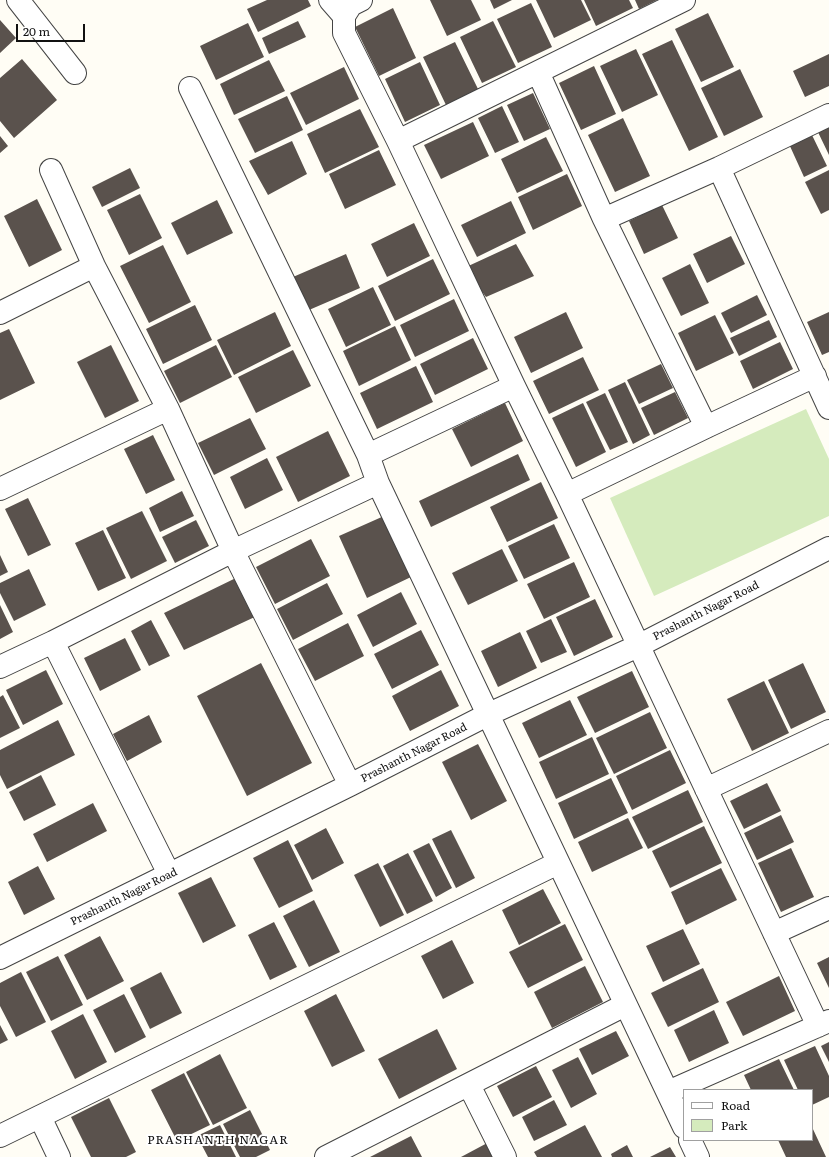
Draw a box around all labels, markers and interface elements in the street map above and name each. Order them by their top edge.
scale bar [18,16,87,42]
text: 20 m [23,22,50,40]
street label: Prashanth Nagar Road [651,579,761,643]
street label: Prashanth Nagar Road [359,721,469,785]
street label: Prashanth Nagar Road [68,865,180,929]
legend [683,1089,813,1141]
text: Road [721,1096,750,1114]
text: Park [721,1116,747,1134]
district label: PRASHANTH NAGAR [147,1133,289,1147]

